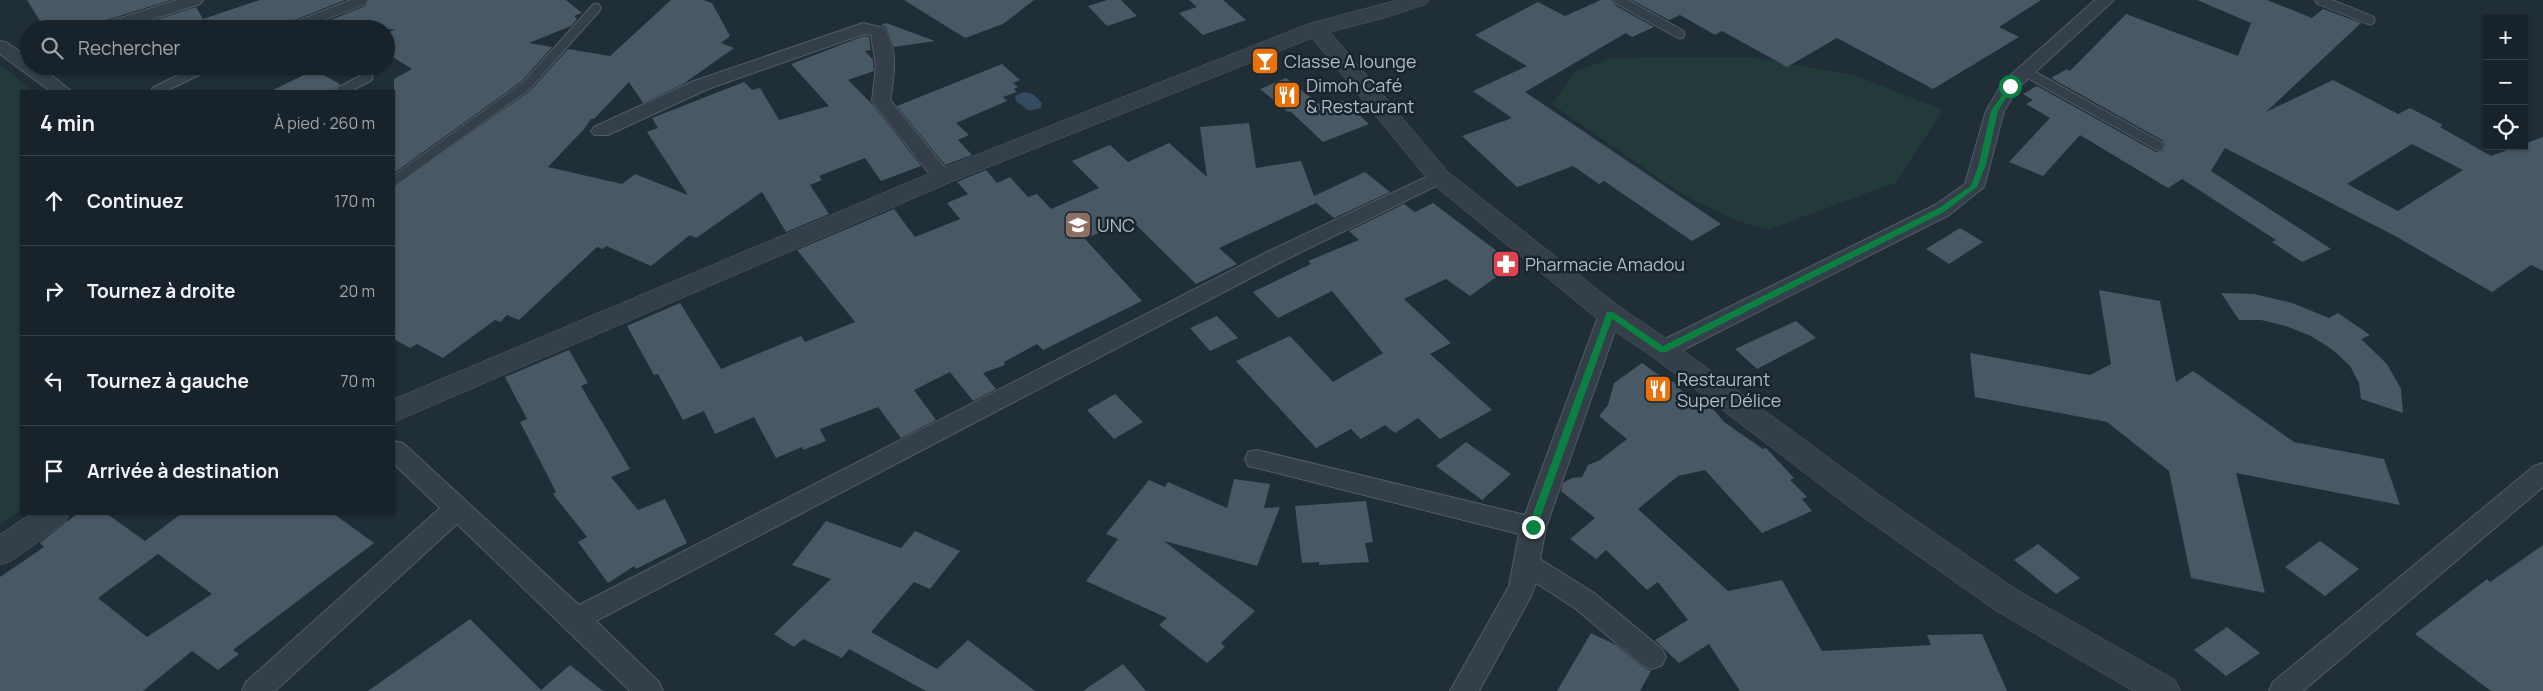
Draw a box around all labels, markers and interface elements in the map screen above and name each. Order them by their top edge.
map controls [2483,15,2528,150]
button: + [2483,15,2528,60]
search box [20,20,395,75]
icon: search [38,34,66,62]
text: Rechercher [78,35,180,61]
bar icon: Classe A lounge [1250,46,1280,76]
place label: Classe A lounge [1284,49,1417,73]
button: − [2483,60,2528,105]
place label: Dimoh Café & Restaurant [1306,73,1415,118]
route start [1999,75,2022,98]
restaurant icon: Dimoh Café & Restaurant [1272,80,1302,110]
button: locate [2483,105,2528,150]
text: 4 min [40,109,95,137]
text: À pied · 260 m [274,112,375,134]
icon: ahead [40,187,68,215]
text: Continuez [87,188,184,214]
text: 170 m [334,190,375,212]
school or university icon: UNC [1063,210,1093,240]
place label: UNC [1097,213,1135,237]
pharmacy icon: Pharmacie Amadou [1491,249,1521,279]
place label: Pharmacie Amadou [1525,252,1685,276]
icon: right [40,277,68,305]
text: Tournez à droite [87,278,235,304]
text: 20 m [339,280,375,302]
icon: left [40,367,68,395]
place label: Restaurant Super Délice [1677,367,1781,412]
text: Tournez à gauche [87,368,249,394]
text: 70 m [340,370,375,392]
restaurant icon: Restaurant Super Délice [1643,374,1673,404]
icon: arrive [40,457,68,485]
text: Arrivée à destination [87,458,279,484]
route end [1522,516,1545,539]

